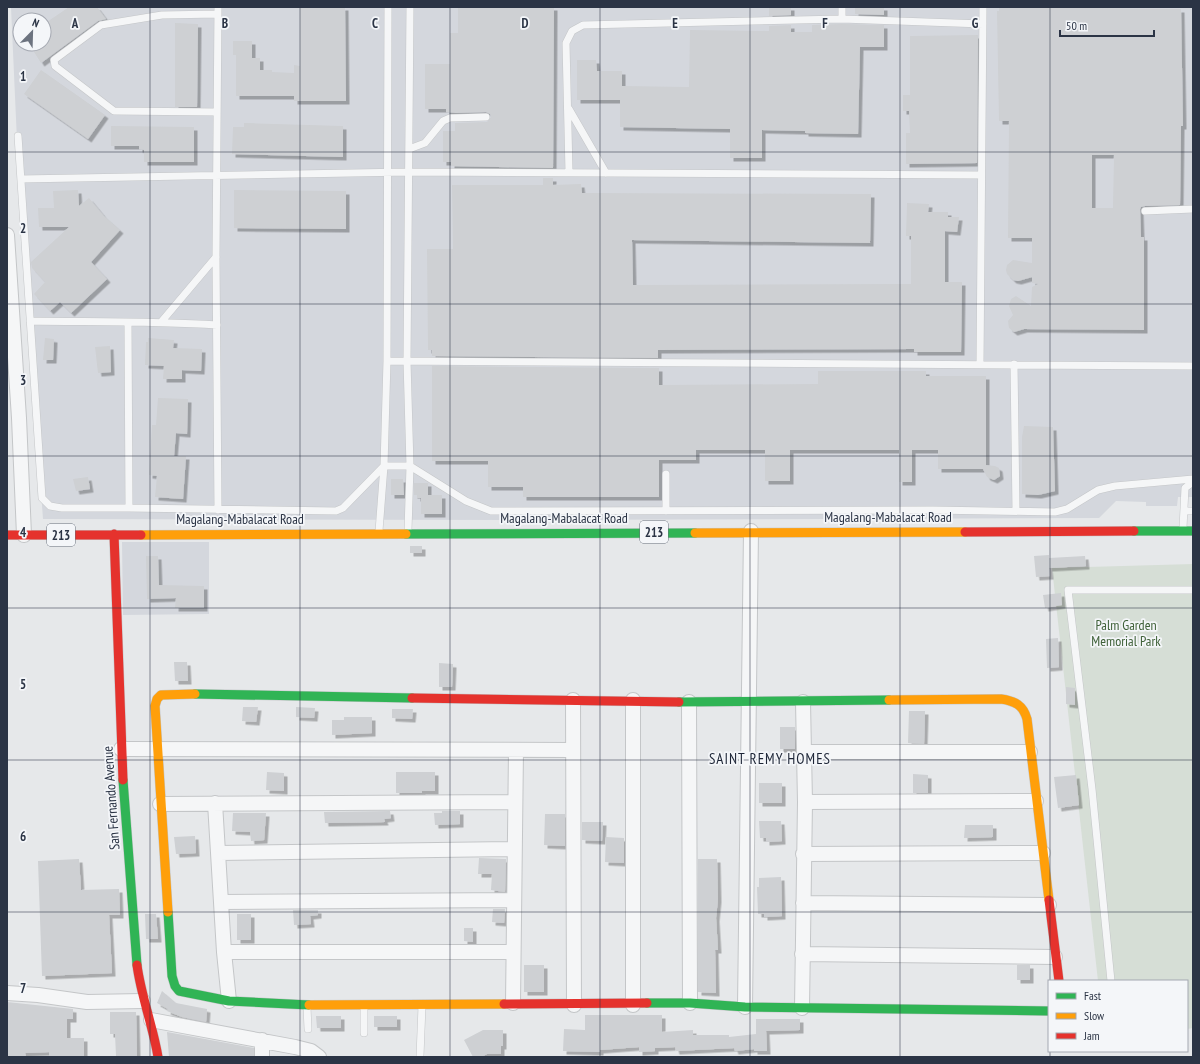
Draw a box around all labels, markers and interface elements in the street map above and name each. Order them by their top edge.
north arrow [12,12,52,52]
scale bar [1060,12,1154,38]
text: N [30,15,41,30]
text: A [71,15,79,32]
text: B [222,15,228,32]
text: C [372,15,378,32]
text: D [522,15,529,32]
text: E [672,15,678,32]
text: F [822,15,828,32]
text: G [972,15,979,32]
text: 50 m [1066,18,1087,33]
text: 1 [20,68,26,85]
text: 2 [20,220,26,237]
text: 3 [20,372,26,389]
street label: Magalang-Mabalacat Road [824,508,952,526]
street label: Magalang-Mabalacat Road [500,509,628,527]
street label: Magalang-Mabalacat Road [176,510,304,528]
road number: 213 [640,521,668,543]
text: 4 [20,524,27,541]
road number: 213 [47,524,75,546]
park label: Palm Garden Memorial Park [1091,616,1161,650]
text: 5 [20,676,26,693]
street label: San Fernando Avenue [98,745,124,851]
district label: SAINT REMY HOMES [709,749,831,768]
text: 6 [20,828,26,845]
text: 7 [20,980,26,997]
legend [1048,980,1188,1052]
text: Fast [1084,988,1102,1003]
text: Slow [1084,1008,1105,1023]
text: Jam [1083,1028,1100,1043]

